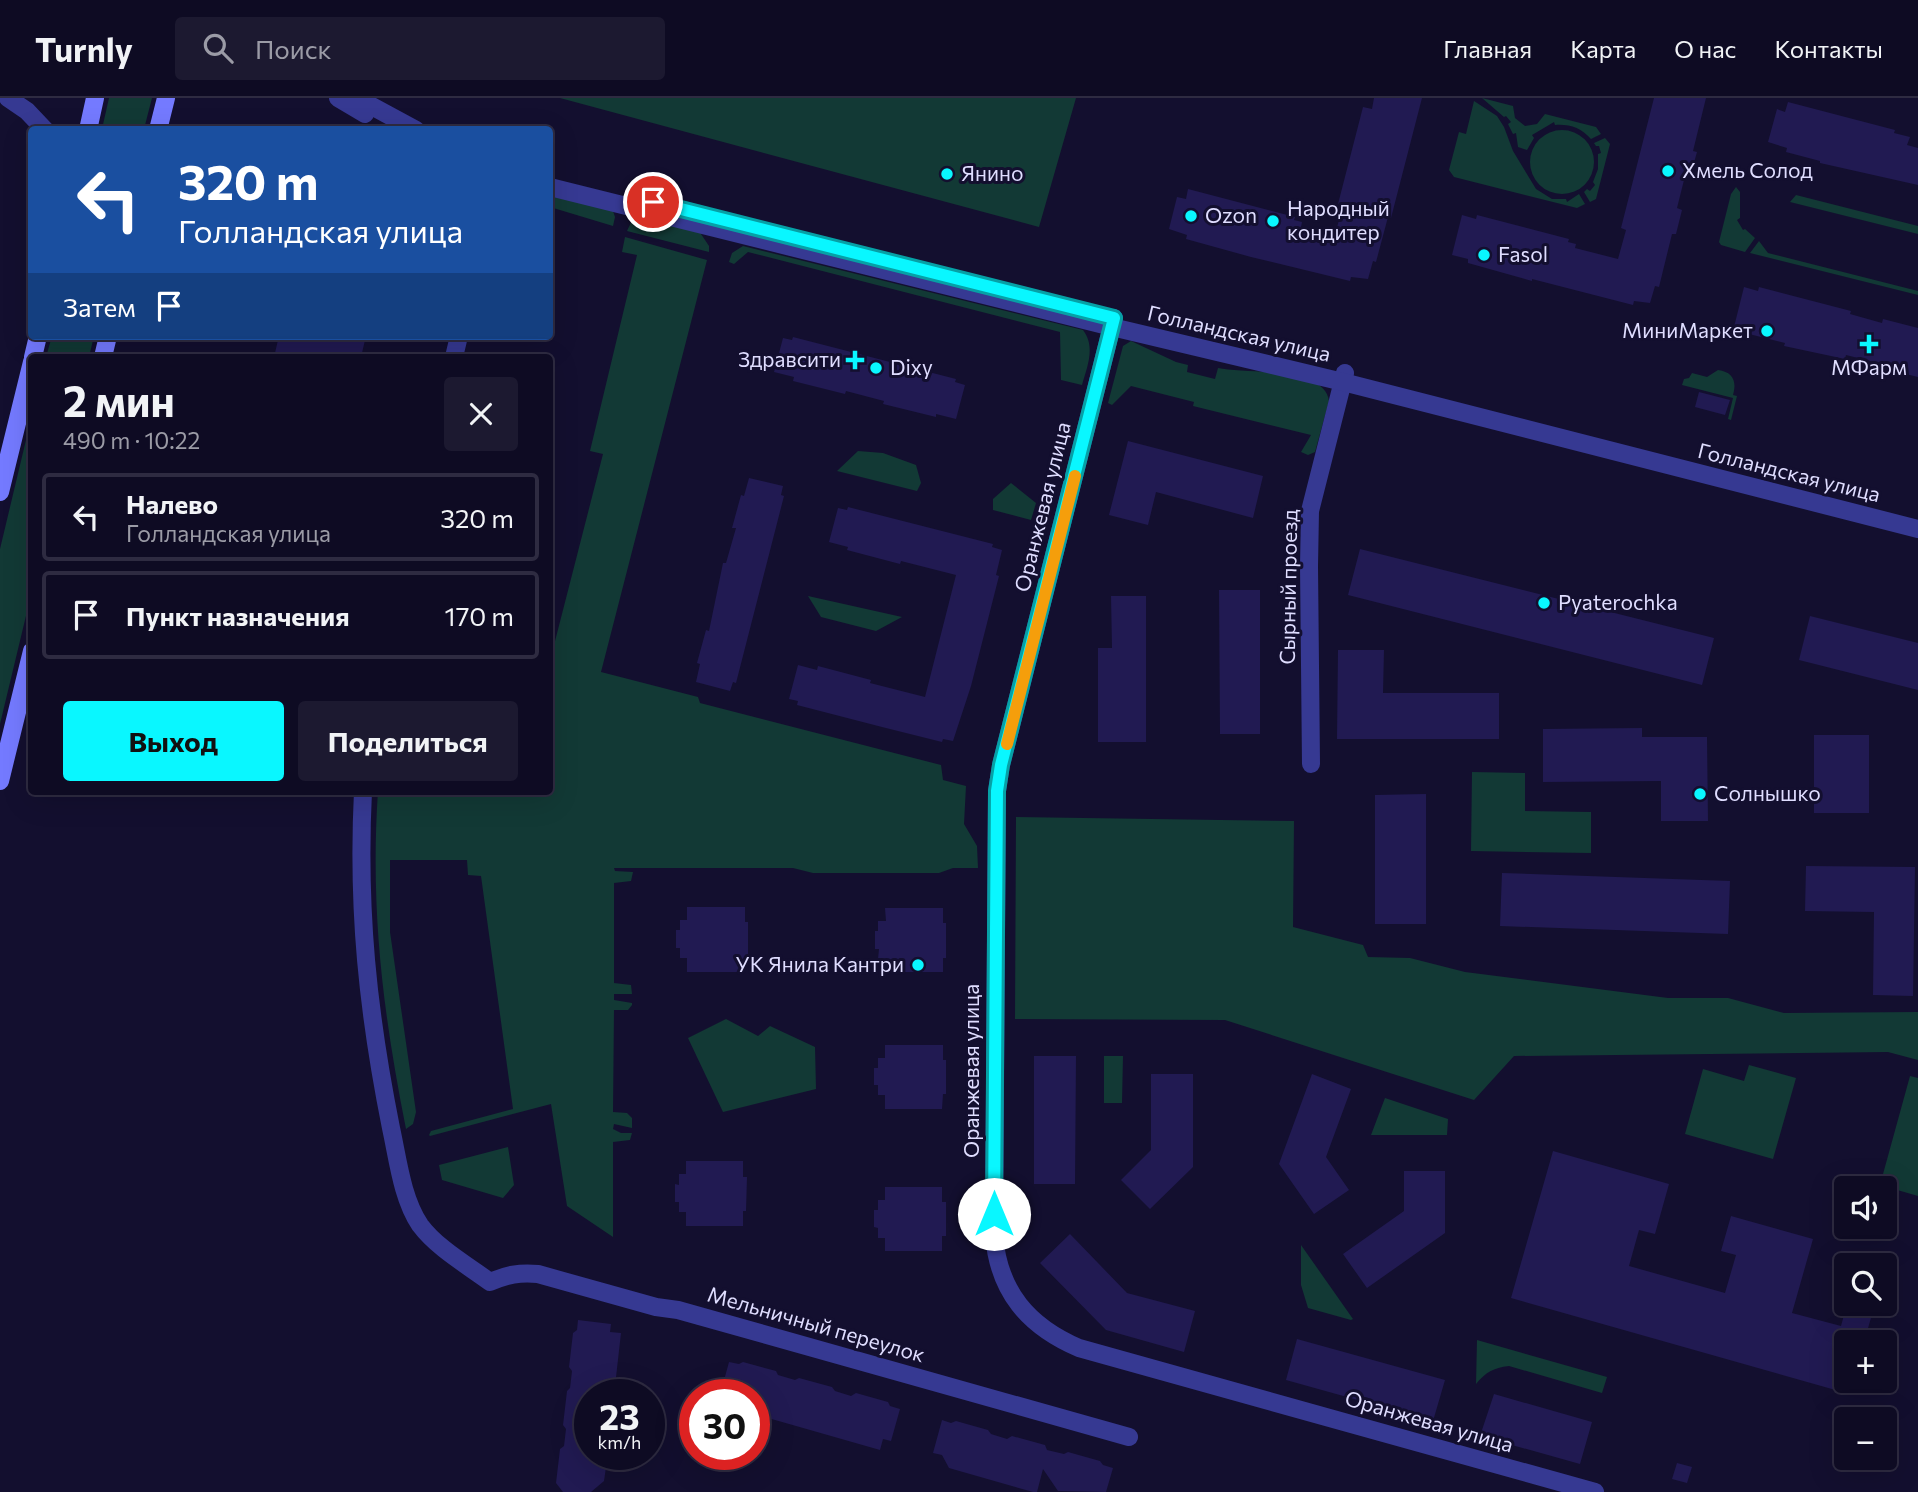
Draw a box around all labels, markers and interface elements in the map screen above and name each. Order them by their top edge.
search box [175,17,665,80]
text: Turnly [35,28,133,69]
icon: search [199,29,237,67]
text: Поиск [255,33,332,64]
text: Главная [1443,34,1532,63]
text: Карта [1570,34,1636,63]
text: О нас [1674,34,1736,63]
text: Контакты [1774,34,1883,63]
text: 320 m [178,150,319,210]
icon: left [63,154,154,245]
place label: Хмель Солод [1682,157,1813,182]
place label: Янино [961,160,1024,185]
marker: Хмель Солод [1660,163,1676,179]
marker: Янино [939,166,955,182]
pin [623,172,683,232]
icon: arrive [634,183,672,221]
place label: Народный кондитер [1287,195,1390,244]
place label: Ozon [1205,202,1257,227]
marker: Ozon [1183,208,1199,224]
text: Голландская улица [178,210,463,250]
marker: Народный кондитер [1265,213,1281,229]
place label: Fasol [1498,241,1548,266]
marker: Fasol [1476,247,1492,263]
icon: arrive [150,287,188,325]
text: Затем [63,291,136,322]
street label: Голландская улица [1145,299,1333,366]
place label: МиниМаркет [1622,317,1753,342]
marker: МиниМаркет [1759,323,1775,339]
marker: МФарм [1861,336,1877,352]
place label: Здравсити [738,346,841,371]
marker: Здравсити [847,352,863,368]
place label: Dixy [890,354,933,379]
place label: МФарм [1831,354,1907,379]
marker: Dixy [868,360,884,376]
text: 2 мин [63,374,175,426]
button: close [444,377,518,451]
street label: Оранжевая улица [1008,419,1075,594]
text: 490 m · 10:22 [63,426,200,454]
street label: Голландская улица [1696,437,1883,506]
text: Налево [126,488,218,519]
icon: left [67,498,105,536]
text: 320 m [440,502,514,533]
street label: Сырный проезд [1274,509,1301,665]
text: Голландская улица [126,519,331,547]
place label: Pyaterochka [1558,589,1678,614]
marker: Pyaterochka [1536,595,1552,611]
icon: arrive [67,596,105,634]
text: Пункт назначения [126,600,350,631]
text: 170 m [445,600,514,631]
button: Выход [63,701,284,781]
button: Поделиться [298,701,518,781]
place label: Солнышко [1714,780,1821,805]
marker: Солнышко [1692,786,1708,802]
place label: УК Янила Кантри [735,951,904,976]
marker: УК Янила Кантри [910,957,926,973]
street label: Оранжевая улица [958,984,983,1158]
map controls [1834,1176,1897,1470]
button: sound [1834,1176,1897,1239]
position arrow [957,1177,1031,1251]
button: search [1834,1253,1897,1316]
street label: Мельничный переулок [705,1281,928,1367]
button: + [1834,1330,1897,1393]
speed limit sign: 30 [679,1379,770,1470]
street label: Оранжевая улица [1342,1385,1517,1457]
text: 23 [599,1394,640,1437]
button: − [1834,1407,1897,1470]
text: km/h [598,1431,641,1453]

